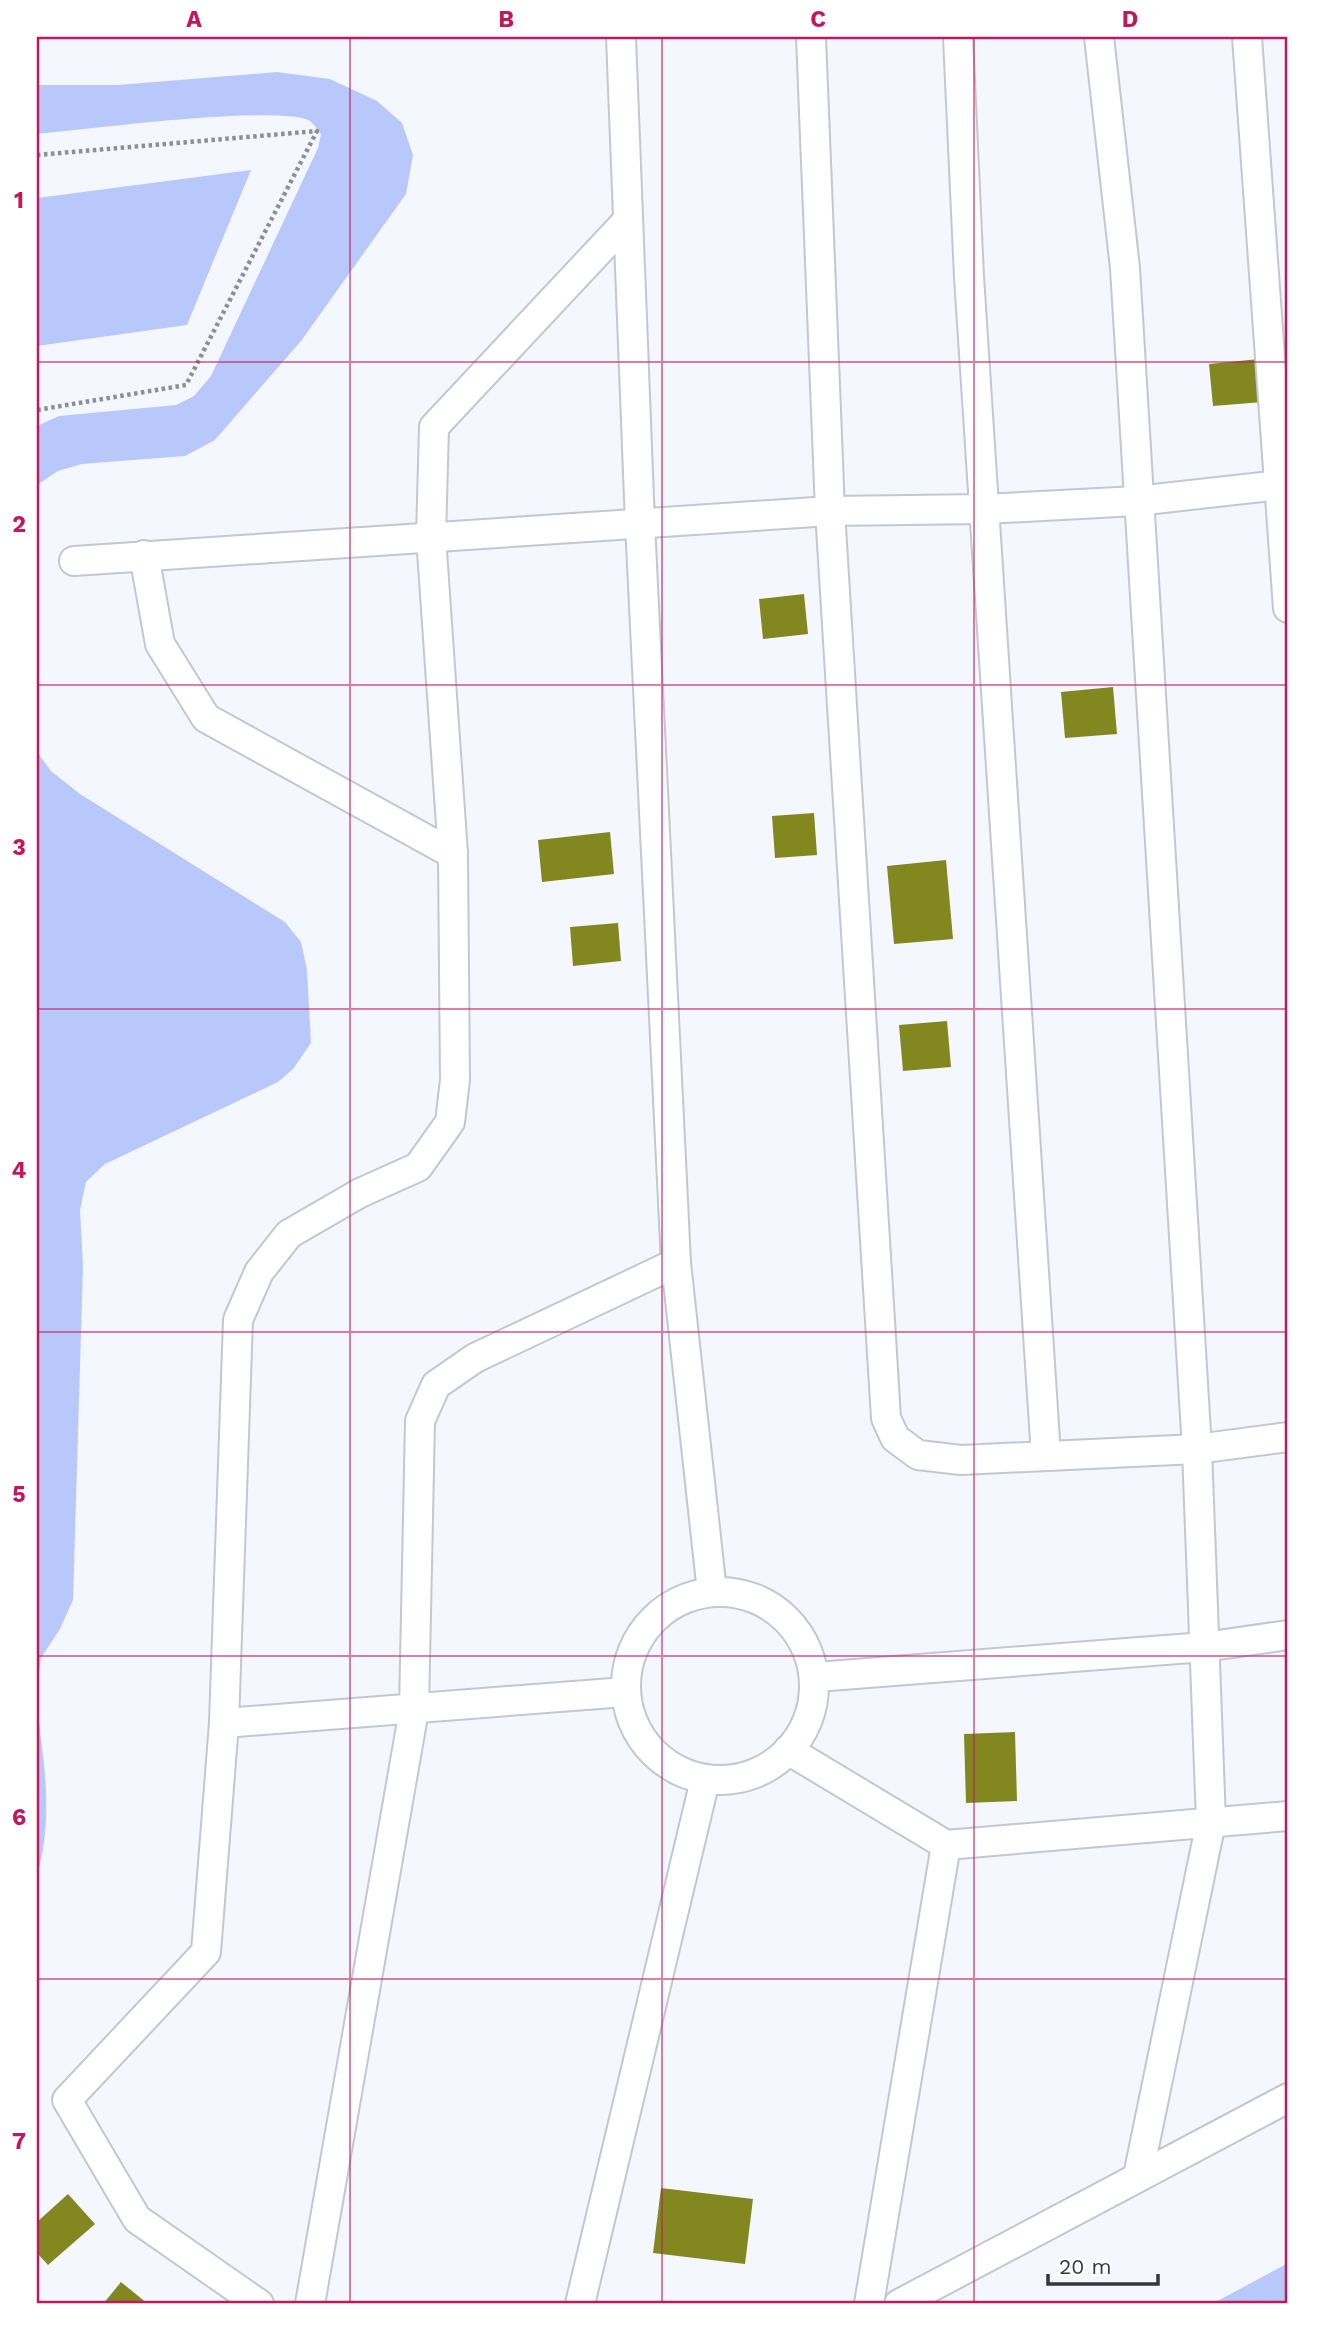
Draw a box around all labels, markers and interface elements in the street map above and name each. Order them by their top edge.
text: A [186,6,202,33]
text: B [498,6,514,33]
text: C [810,6,826,33]
text: D [1122,6,1138,33]
text: 1 [14,187,24,214]
text: 2 [12,511,26,538]
text: 3 [12,834,26,861]
text: 4 [12,1157,27,1184]
text: 5 [12,1481,26,1508]
text: 6 [12,1804,26,1831]
text: 7 [12,2128,26,2155]
scale bar [1048,2243,1159,2287]
text: 20 m [1059,2254,1111,2279]

